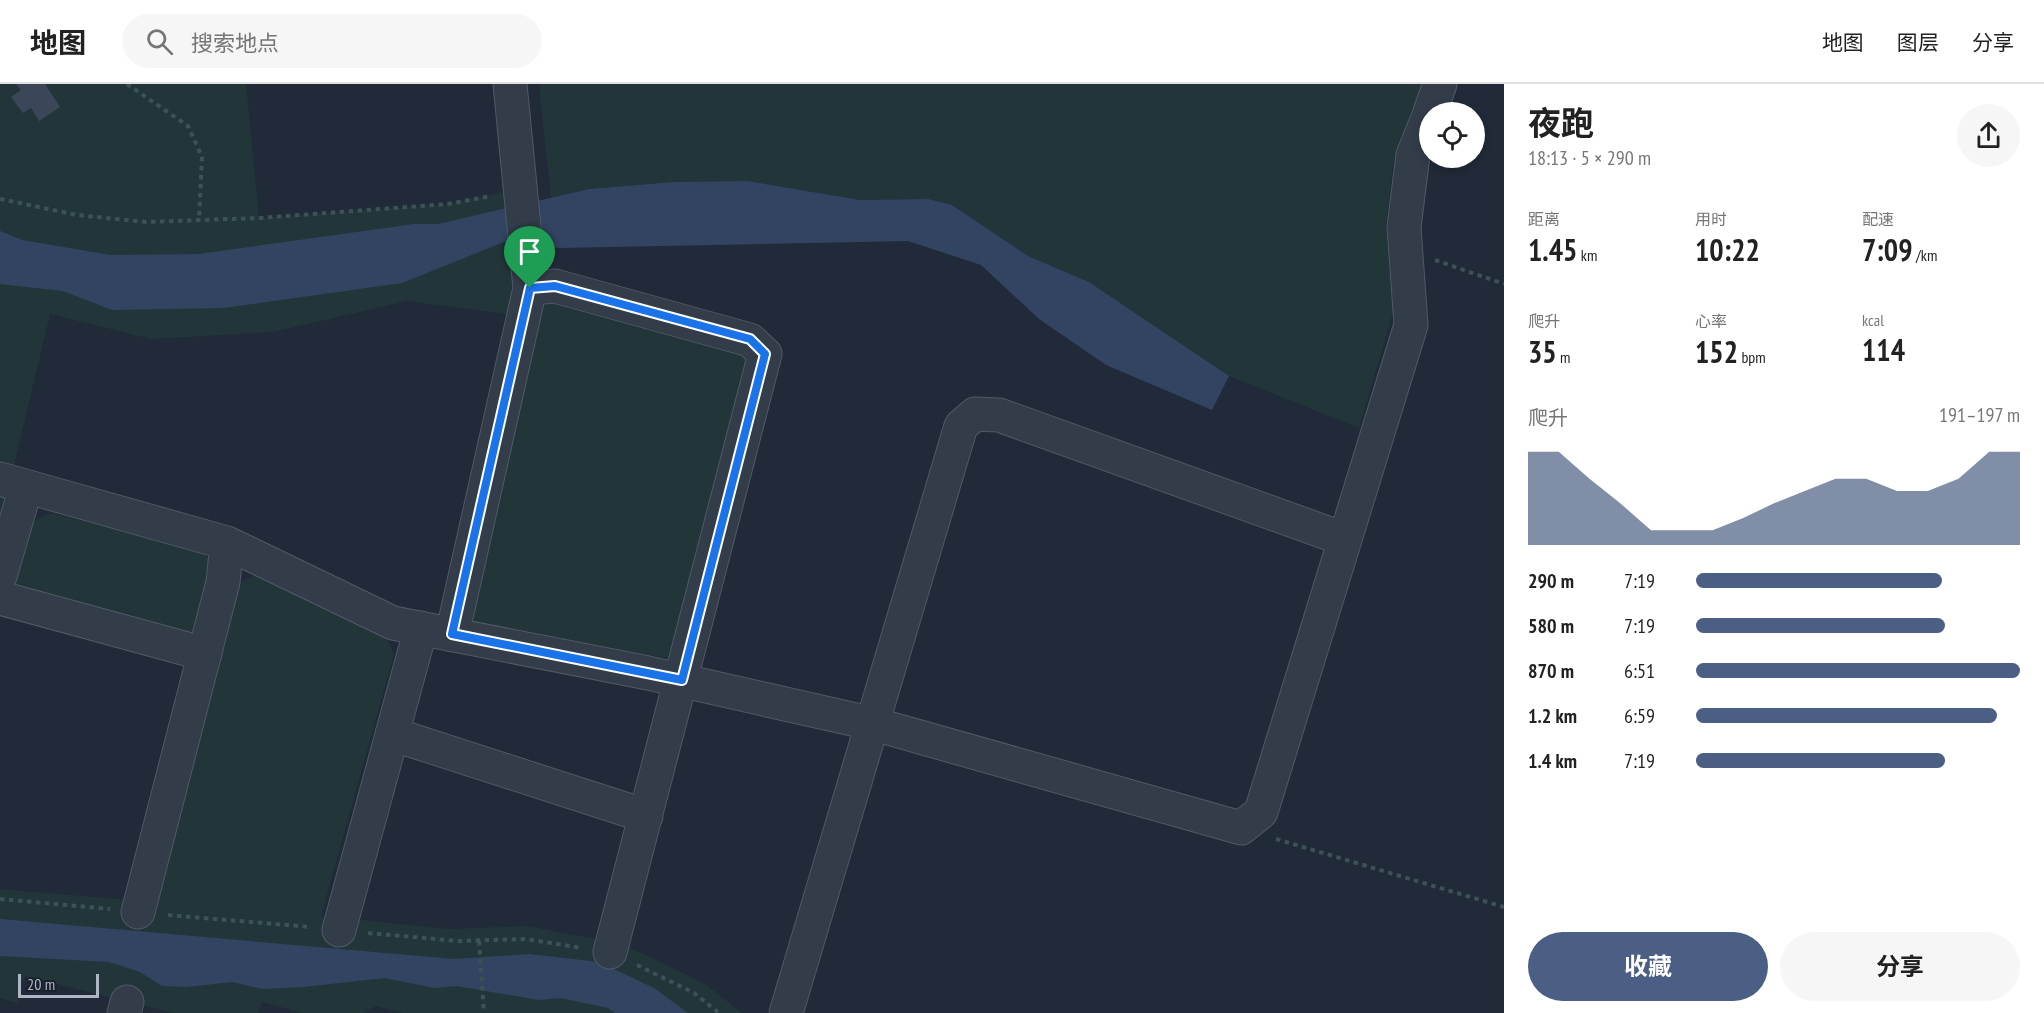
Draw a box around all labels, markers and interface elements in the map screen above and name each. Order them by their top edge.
search box [122,14,542,68]
text: 地图 [30,24,86,61]
icon: search [143,25,176,58]
text: 搜索地点 [191,29,279,57]
text: 地图 [1822,29,1864,56]
text: 图层 [1897,29,1939,56]
text: 分享 [1972,29,2014,56]
text: 夜跑 [1528,101,1594,144]
map controls [1419,102,1485,168]
button: locate [1419,102,1485,168]
button: share [1957,104,2020,167]
text: 18:13 · 5 × 290 m [1528,145,1651,171]
text: 距离 [1528,209,1560,229]
text: 用时 [1695,209,1727,229]
text: 配速 [1862,209,1894,229]
pin [504,226,555,288]
text: 1.45 [1528,230,1577,269]
text: 10:22 [1695,230,1760,269]
text: 7:09 [1862,230,1913,269]
icon: arrive [513,235,546,268]
text: km [1577,245,1597,265]
text: /km [1913,245,1937,265]
text: kcal [1862,310,1884,330]
text: 爬升 [1528,311,1560,331]
text: 心率 [1695,311,1727,331]
text: 114 [1862,330,1905,369]
text: 35 [1528,332,1557,371]
text: 152 [1695,332,1738,371]
text: m [1557,347,1571,367]
text: bpm [1738,347,1766,367]
text: 191–197 m [1939,402,2020,428]
text: 爬升 [1528,405,1568,431]
text: 290 m [1528,568,1574,594]
text: 7:19 [1624,568,1655,594]
text: 580 m [1528,613,1574,639]
text: 7:19 [1624,613,1655,639]
text: 870 m [1528,658,1574,684]
text: 6:51 [1624,658,1655,684]
text: 1.2 km [1528,703,1577,729]
text: 6:59 [1624,703,1655,729]
text: 1.4 km [1528,748,1577,774]
text: 7:19 [1624,748,1655,774]
button: 收藏 [1528,932,1768,1001]
button: 分享 [1780,932,2020,1001]
scale bar [18,971,99,998]
text: 20 m [27,974,55,994]

